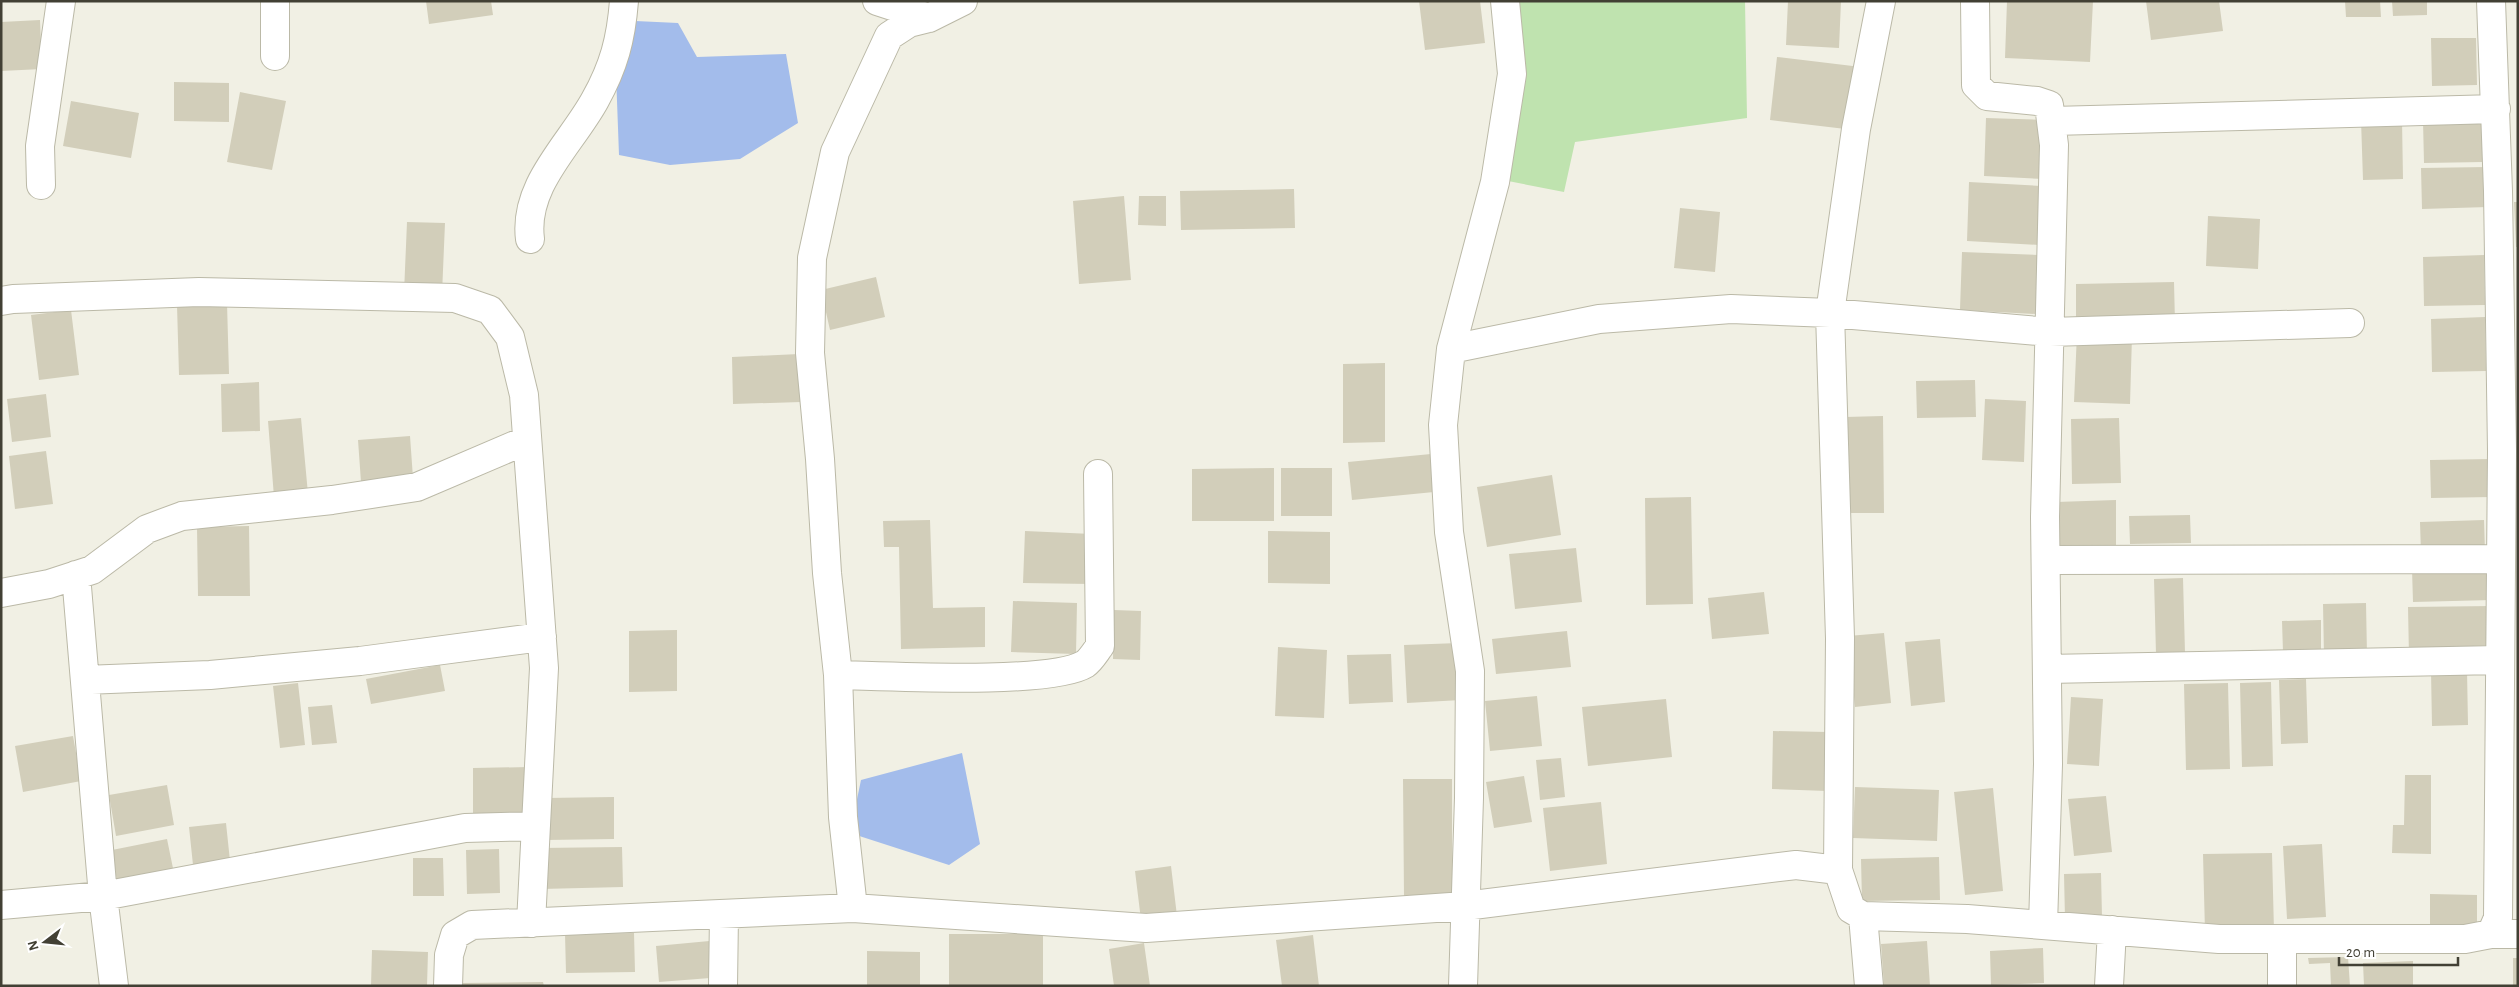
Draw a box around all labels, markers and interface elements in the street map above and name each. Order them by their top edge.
north arrow [20,917,70,967]
scale bar [2339,934,2458,966]
text: N [25,939,42,952]
text: 20 m [2346,945,2375,960]

